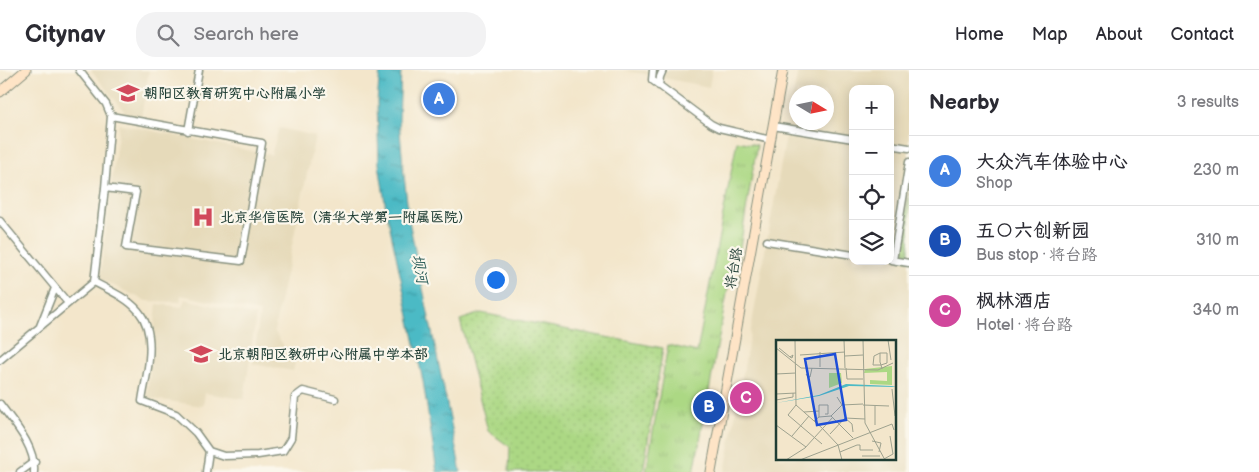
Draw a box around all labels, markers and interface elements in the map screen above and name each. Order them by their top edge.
search box [136,12,486,57]
text: Citynav [25,20,106,49]
icon: search [154,21,182,49]
text: Search here [194,23,299,46]
text: Home [955,24,1004,45]
text: Map [1032,24,1068,45]
text: About [1096,24,1143,45]
text: Contact [1171,24,1234,45]
school or university icon: 朝阳区教育研究中心附属小学 [115,80,141,106]
pin: A [423,80,455,118]
place label: 朝阳区教育研究中心附属小学 [144,85,326,102]
north arrow [789,85,834,130]
map controls [849,85,894,265]
button: + [849,85,894,130]
text: Nearby [929,90,999,115]
text: 3 results [1177,93,1239,112]
button: − [849,130,894,175]
text: 大众汽车体验中心 [976,151,1128,174]
text: A [940,161,950,180]
text: 230 m [1193,161,1239,180]
text: Shop [976,174,1013,193]
button: locate [849,175,894,220]
hospital icon: 北京华信医院（清华大学第一附属医院） [190,204,216,230]
place label: 北京华信医院（清华大学第一附属医院） [220,209,472,226]
button: layers [849,220,894,265]
text: 五〇六创新园 [976,220,1090,243]
text: B [939,231,951,250]
text: 310 m [1196,231,1239,250]
street label: 将台路 [721,246,746,290]
text: Bus stop · 将台路 [976,246,1097,265]
water label: 坝河 [407,252,433,289]
your location [483,267,509,293]
text: 枫林酒店 [976,290,1052,313]
text: C [939,301,951,320]
text: 340 m [1192,301,1239,320]
text: Hotel · 将台路 [976,316,1073,335]
inset map [776,340,896,460]
school or university icon: 北京朝阳区教研中心附属中学本部 [188,341,214,367]
place label: 北京朝阳区教研中心附属中学本部 [218,346,428,363]
pin: C [730,379,762,417]
pin: B [693,388,725,426]

